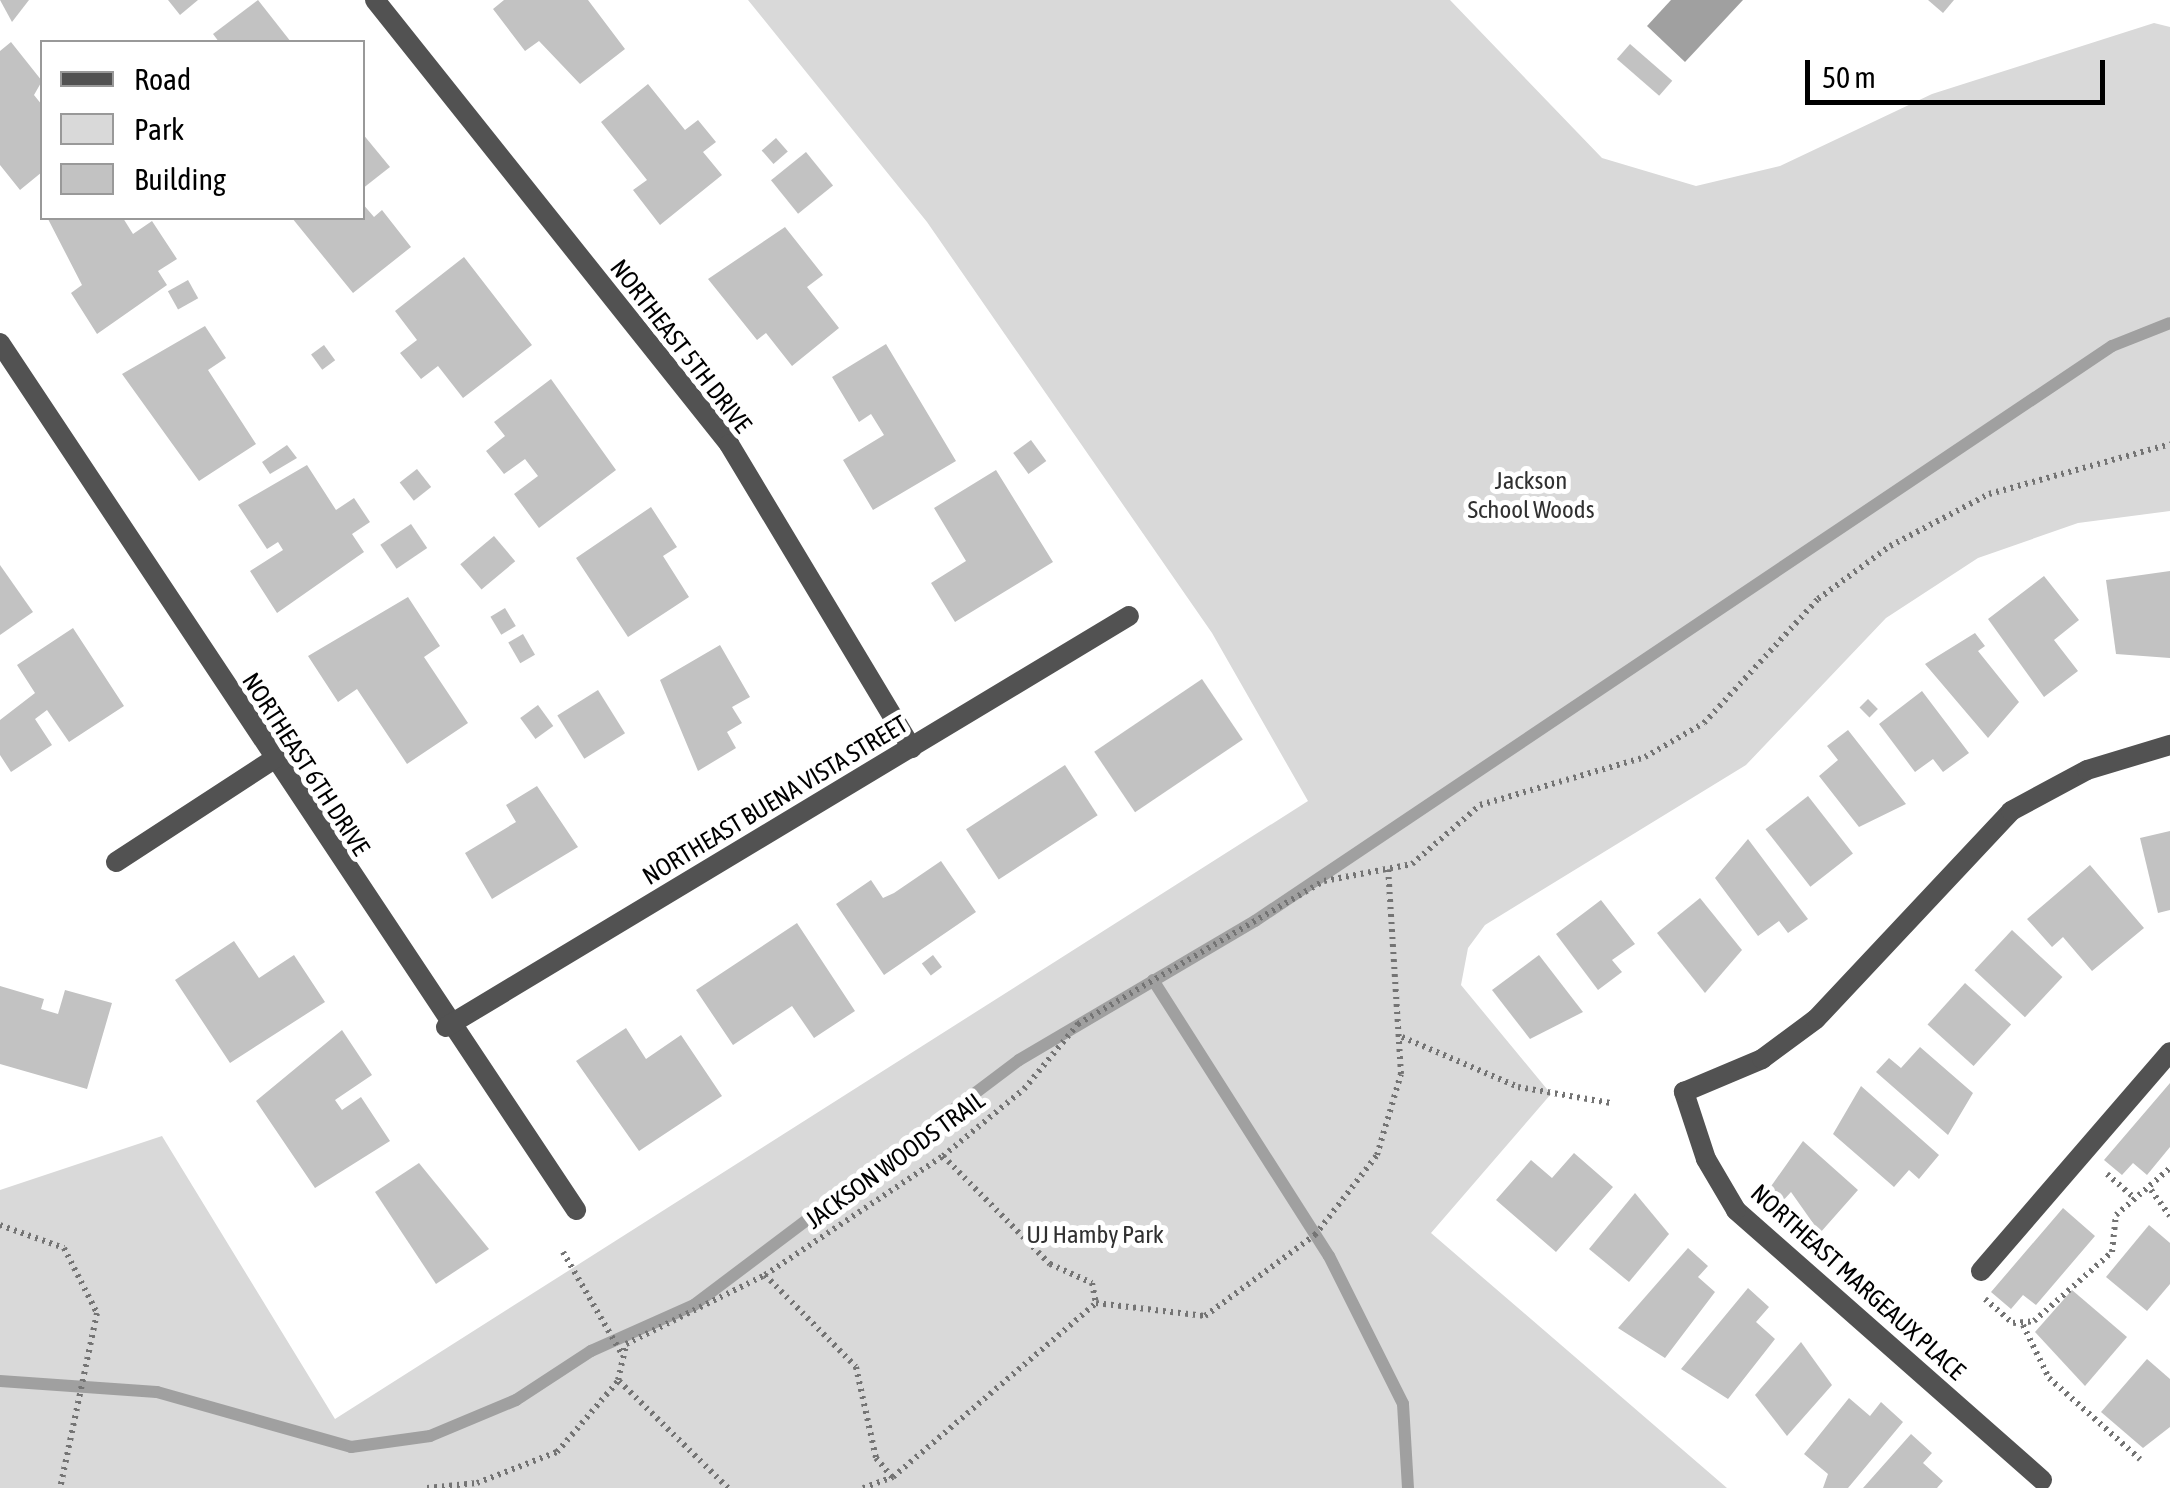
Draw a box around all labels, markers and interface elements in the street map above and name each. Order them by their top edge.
legend [40,40,365,220]
scale bar [1810,40,2110,102]
text: 50 m [1822,60,1876,94]
text: Road [134,62,191,96]
text: Park [134,112,184,146]
text: Building [134,162,226,196]
street label: NORTHEAST 5TH DRIVE [604,253,758,439]
park label: Jackson School Woods [1468,466,1594,525]
street label: NORTHEAST 6TH DRIVE [236,667,376,861]
street label: NORTHEAST BUENA VISTA STREET [637,709,913,891]
street label: JACKSON WOODS TRAIL [800,1085,990,1235]
street label: NORTHEAST MARGEAUX PLACE [1745,1178,1971,1386]
park label: UJ Hamby Park [1026,1219,1164,1249]

